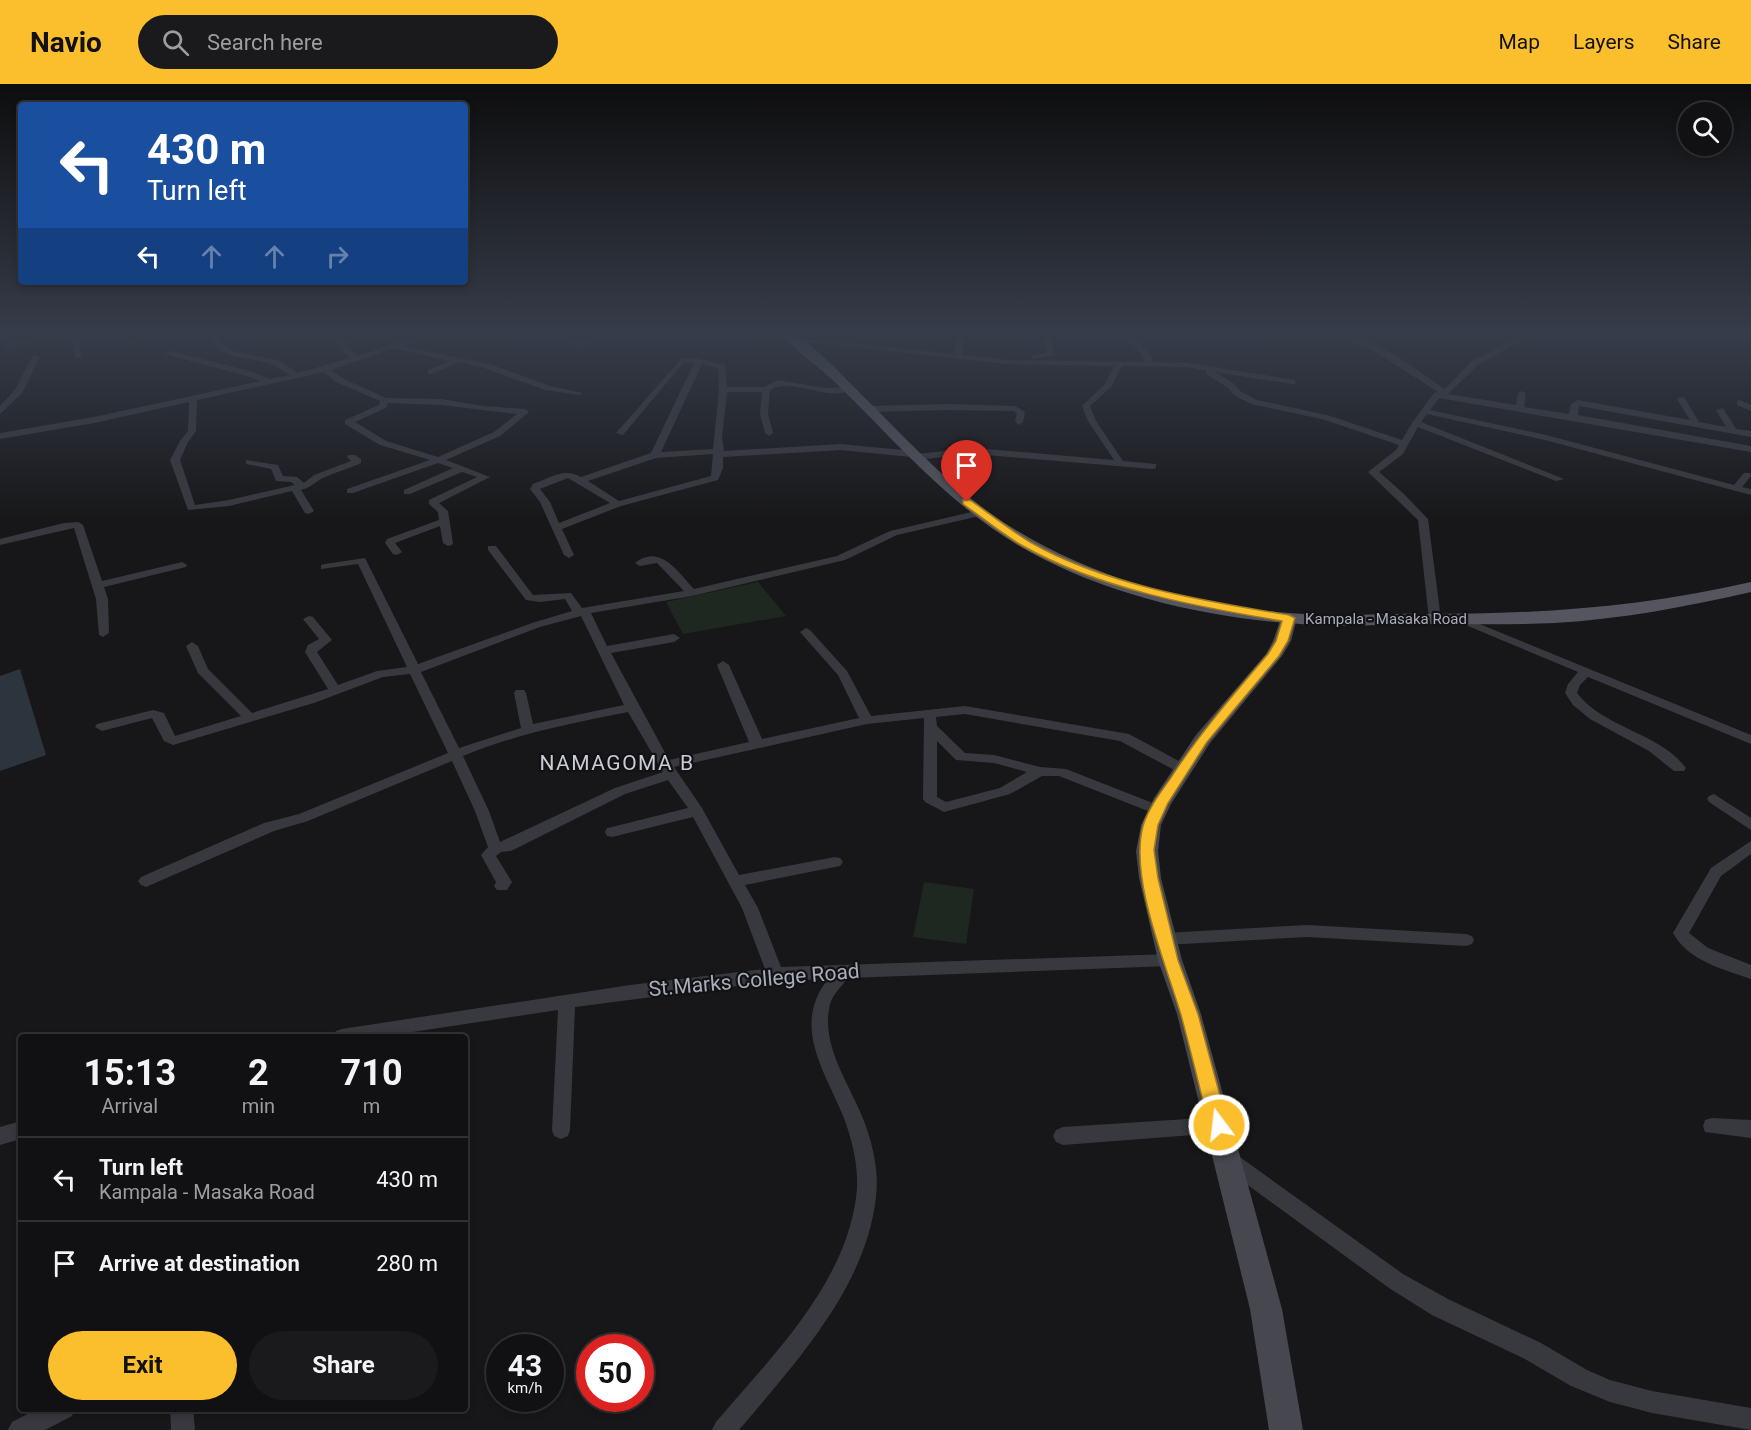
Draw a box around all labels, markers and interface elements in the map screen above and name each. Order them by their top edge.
search box [138,15,558,69]
text: Navio [30,26,102,59]
icon: search [159,26,192,59]
text: Search here [207,30,323,55]
text: Map [1498,30,1540,54]
text: Layers [1573,30,1634,54]
text: Share [1667,30,1721,54]
map controls [1678,102,1732,156]
button: search [1678,102,1732,156]
text: 430 m [147,125,266,174]
icon: left [48,126,126,204]
text: Turn left [147,175,247,207]
icon: left [132,240,165,273]
icon: ahead [195,240,228,273]
icon: ahead [258,240,291,273]
icon: right [321,240,354,273]
pin [941,440,992,502]
icon: arrive [950,449,983,482]
street label: Kampala - Masaka Road [1305,610,1467,628]
district label: NAMAGOMA B [539,751,695,775]
street label: St.Marks College Road [647,959,861,1001]
text: 15:13 [83,1052,176,1094]
text: 2 [248,1052,269,1094]
text: 710 [341,1052,403,1094]
position arrow [1187,1093,1251,1157]
text: Arrival [101,1094,158,1118]
text: min [242,1094,275,1118]
text: m [363,1094,380,1118]
text: Turn left [99,1155,183,1180]
icon: left [48,1163,81,1196]
text: 430 m [376,1167,438,1192]
text: Kampala - Masaka Road [99,1180,315,1204]
icon: arrive [48,1247,81,1280]
text: Arrive at destination [99,1251,300,1276]
text: 280 m [376,1251,438,1276]
button: Exit [48,1331,237,1400]
button: Share [249,1331,438,1400]
speed limit sign: 50 [576,1334,654,1412]
text: 43 [508,1348,542,1383]
text: km/h [507,1379,543,1397]

